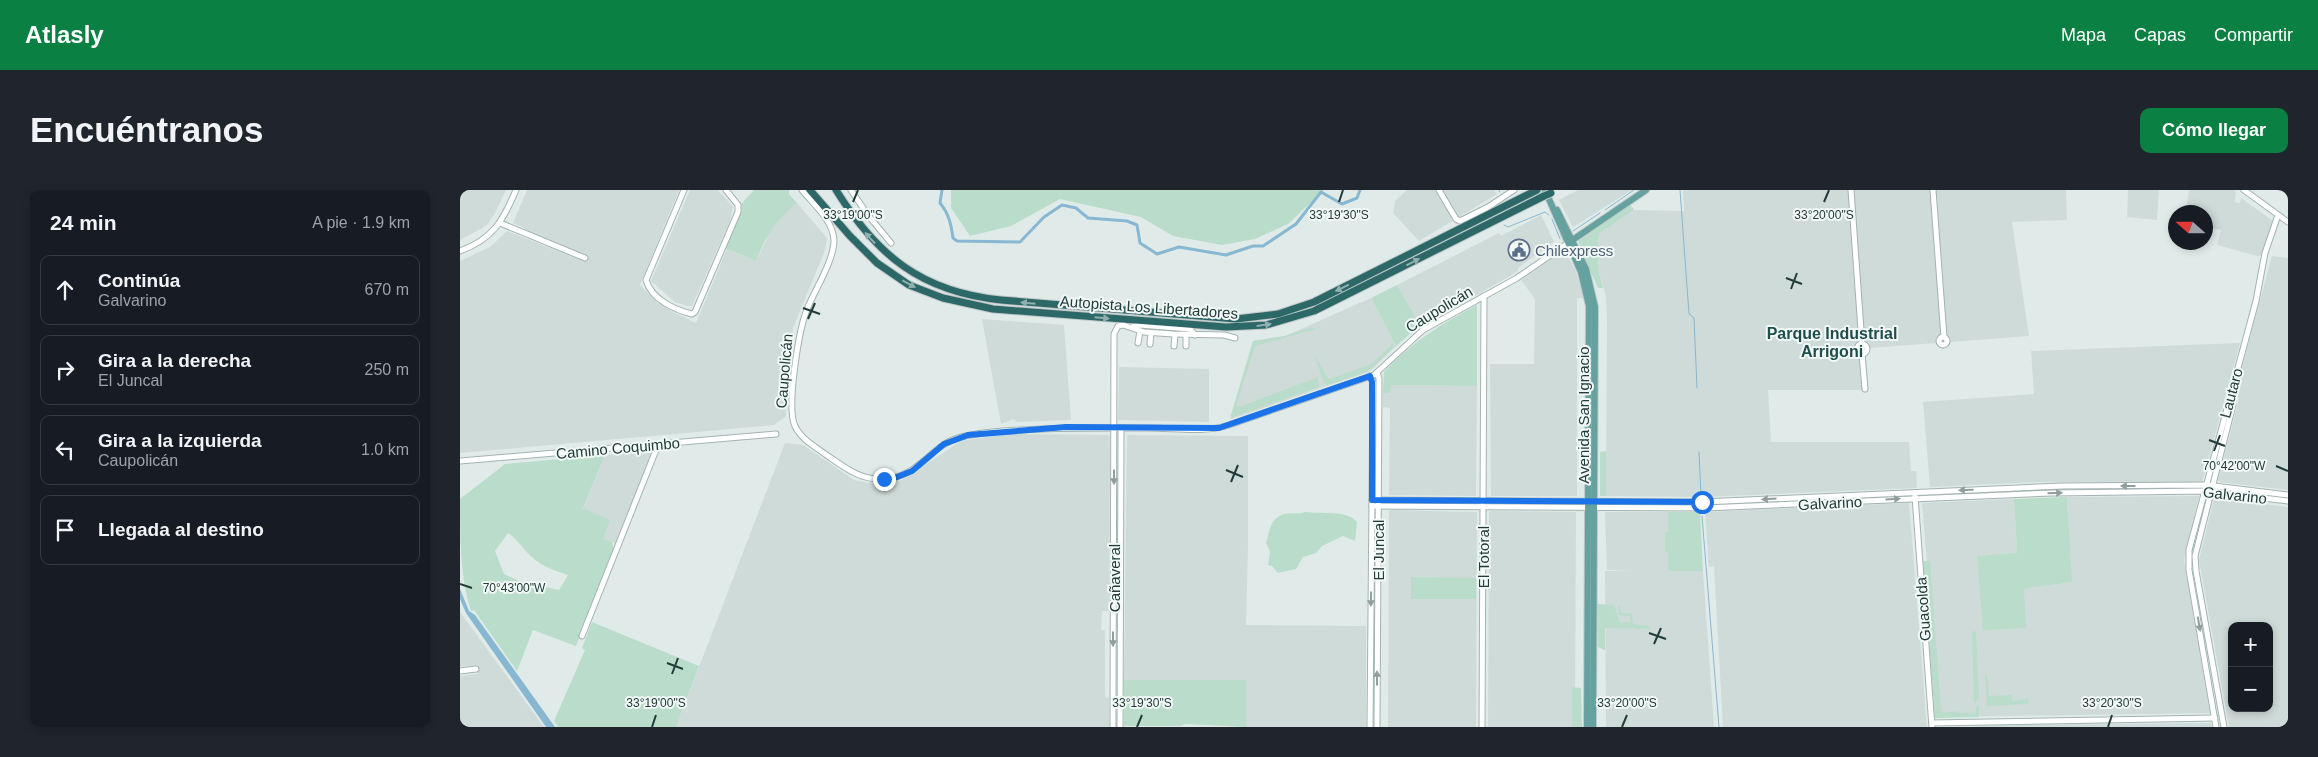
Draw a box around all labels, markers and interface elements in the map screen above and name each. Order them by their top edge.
text: Atlasly [25,21,104,48]
text: Mapa [2061,25,2106,45]
text: Capas [2134,25,2186,45]
text: Compartir [2214,25,2293,45]
button: Cómo llegar [2140,108,2288,153]
text: Encuéntranos [30,110,263,149]
north arrow [2168,205,2213,250]
text: 33°19'00"S [823,208,883,222]
text: 33°19'30"S [1309,208,1369,222]
text: 33°20'00"S [1794,208,1854,222]
text: 24 min [50,211,117,234]
text: A pie · 1.9 km [312,214,410,231]
one-way arrow [864,233,876,245]
public building icon: Chilexpress [1507,238,1531,262]
place label: Chilexpress [1535,242,1613,259]
one-way arrow [1406,258,1420,266]
text: Continúa [98,270,180,291]
icon: ahead [51,276,79,304]
one-way arrow [902,280,916,288]
text: 670 m [365,281,409,298]
street label: Caupolicán [1402,282,1476,336]
one-way arrow [1335,284,1349,292]
text: Galvarino [98,292,166,309]
street label: Autopista Los Libertadores [1059,292,1239,322]
one-way arrow [1020,298,1036,306]
one-way arrow [1094,314,1110,322]
one-way arrow [1256,321,1272,329]
district label: Parque Industrial Arrigoni [1767,325,1897,360]
street label: Caupolicán [772,333,796,409]
street label: Avenida San Ignacio [1575,346,1592,484]
text: Gira a la derecha [98,350,251,371]
icon: right [51,356,79,384]
text: 250 m [365,361,409,378]
street label: Lautaro [2216,366,2246,420]
text: El Juncal [98,372,163,389]
text: Gira a la izquierda [98,430,262,451]
street label: Camino Coquimbo [555,434,681,462]
icon: left [51,436,79,464]
text: 1.0 km [361,441,409,458]
text: Caupolicán [98,452,178,469]
text: 70°42'00"W [2203,459,2266,473]
route end [873,468,896,491]
one-way arrow [1110,469,1118,485]
one-way arrow [2120,482,2136,490]
street label: Galvarino [2202,483,2268,507]
one-way arrow [1958,486,1974,494]
one-way arrow [2048,489,2064,497]
route start [1691,491,1714,514]
street label: Galvarino [1797,493,1863,513]
one-way arrow [1760,495,1776,503]
one-way arrow [1885,495,1901,503]
icon: arrive [51,516,79,544]
text: Llegada al destino [98,519,264,540]
street label: El Juncal [1370,520,1387,580]
street label: El Totoral [1475,526,1492,588]
street label: Cañaveral [1106,544,1123,612]
street label: Guacolda [1912,576,1934,642]
text: 70°43'00"W [483,581,546,595]
one-way arrow [1367,592,1375,608]
one-way arrow [2195,617,2203,633]
map controls [2228,622,2273,712]
button: + [2228,622,2273,667]
one-way arrow [1109,632,1117,648]
button: − [2228,667,2273,712]
one-way arrow [1373,670,1381,686]
text: 33°19'00"S [626,696,686,710]
text: 33°19'30"S [1112,696,1172,710]
text: 33°20'00"S [1597,696,1657,710]
text: 33°20'30"S [2082,696,2142,710]

